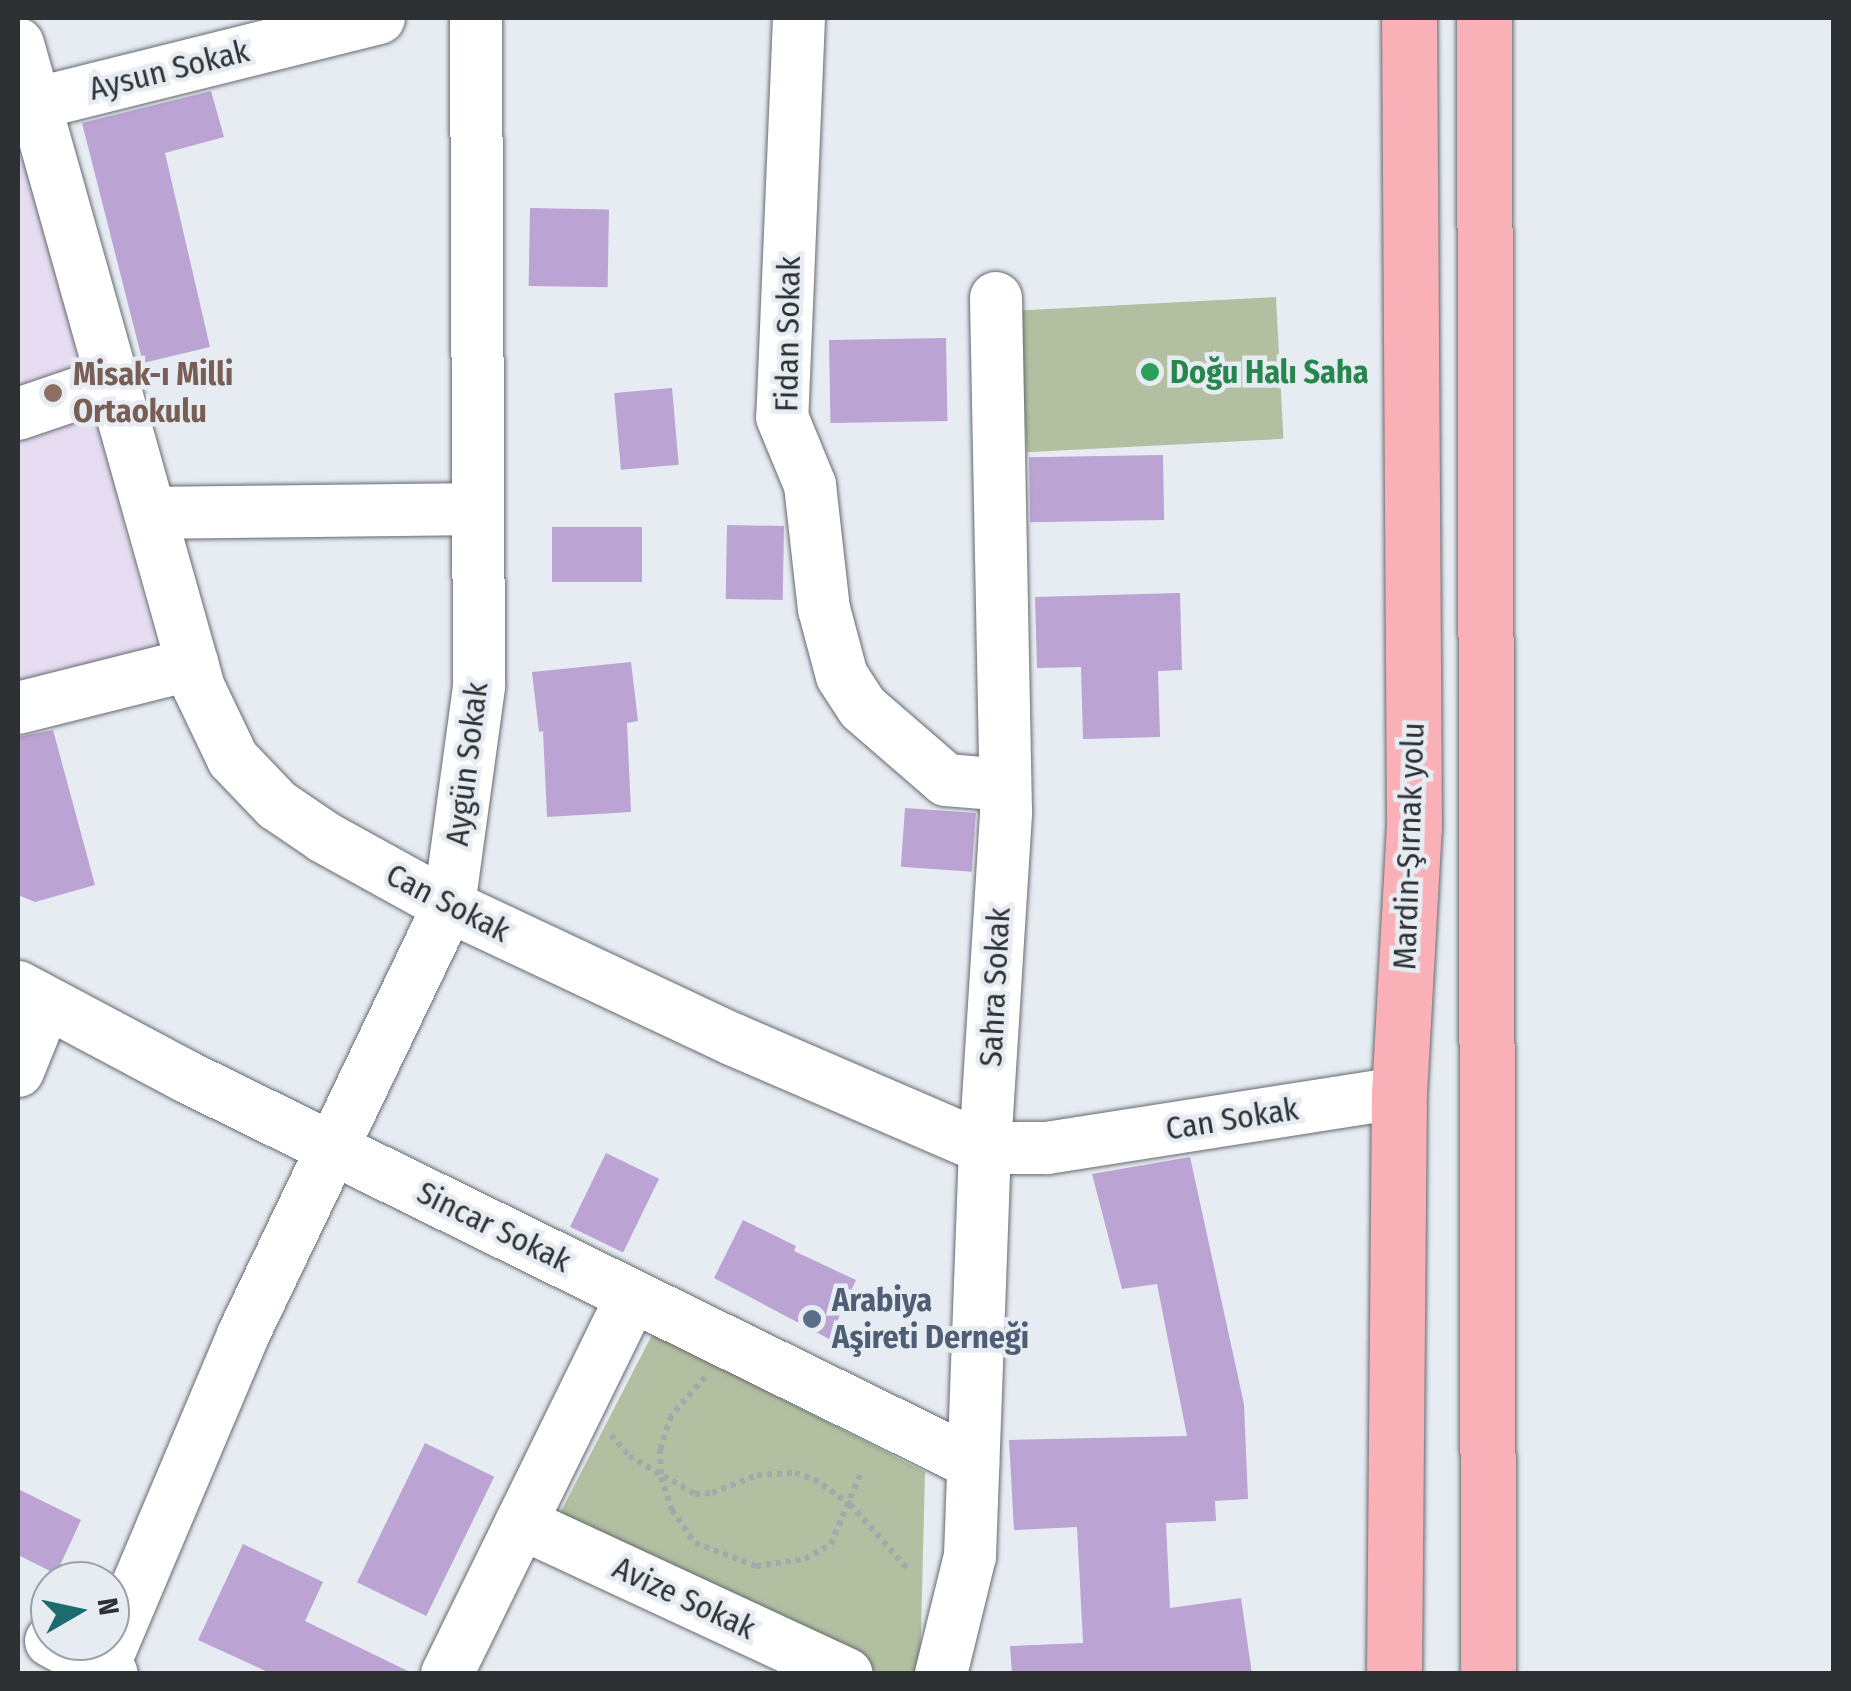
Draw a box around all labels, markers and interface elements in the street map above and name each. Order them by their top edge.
street label: Aysun Sokak [85,32,253,108]
street label: Fidan Sokak [767,256,809,412]
place label: Doğu Halı Saha [1170,353,1369,391]
place label: Misak-ı Milli Ortaokulu [73,356,233,431]
marker: Doğu Halı Saha [1139,361,1161,383]
marker: Misak-ı Milli Ortaokulu [42,382,64,404]
street label: Aygün Sokak [438,680,496,848]
street label: Mardin-Şırnak yolu [1385,722,1433,970]
street label: Can Sokak [380,856,516,950]
street label: Sahra Sokak [972,906,1018,1068]
street label: Can Sokak [1163,1090,1301,1148]
street label: Sincar Sokak [411,1173,577,1281]
place label: Arabiya Aşireti Derneği [832,1282,1029,1357]
marker: Arabiya Aşireti Derneği [801,1308,823,1330]
street label: Avize Sokak [607,1548,761,1648]
north arrow [30,1561,130,1661]
text: N [91,1596,126,1617]

